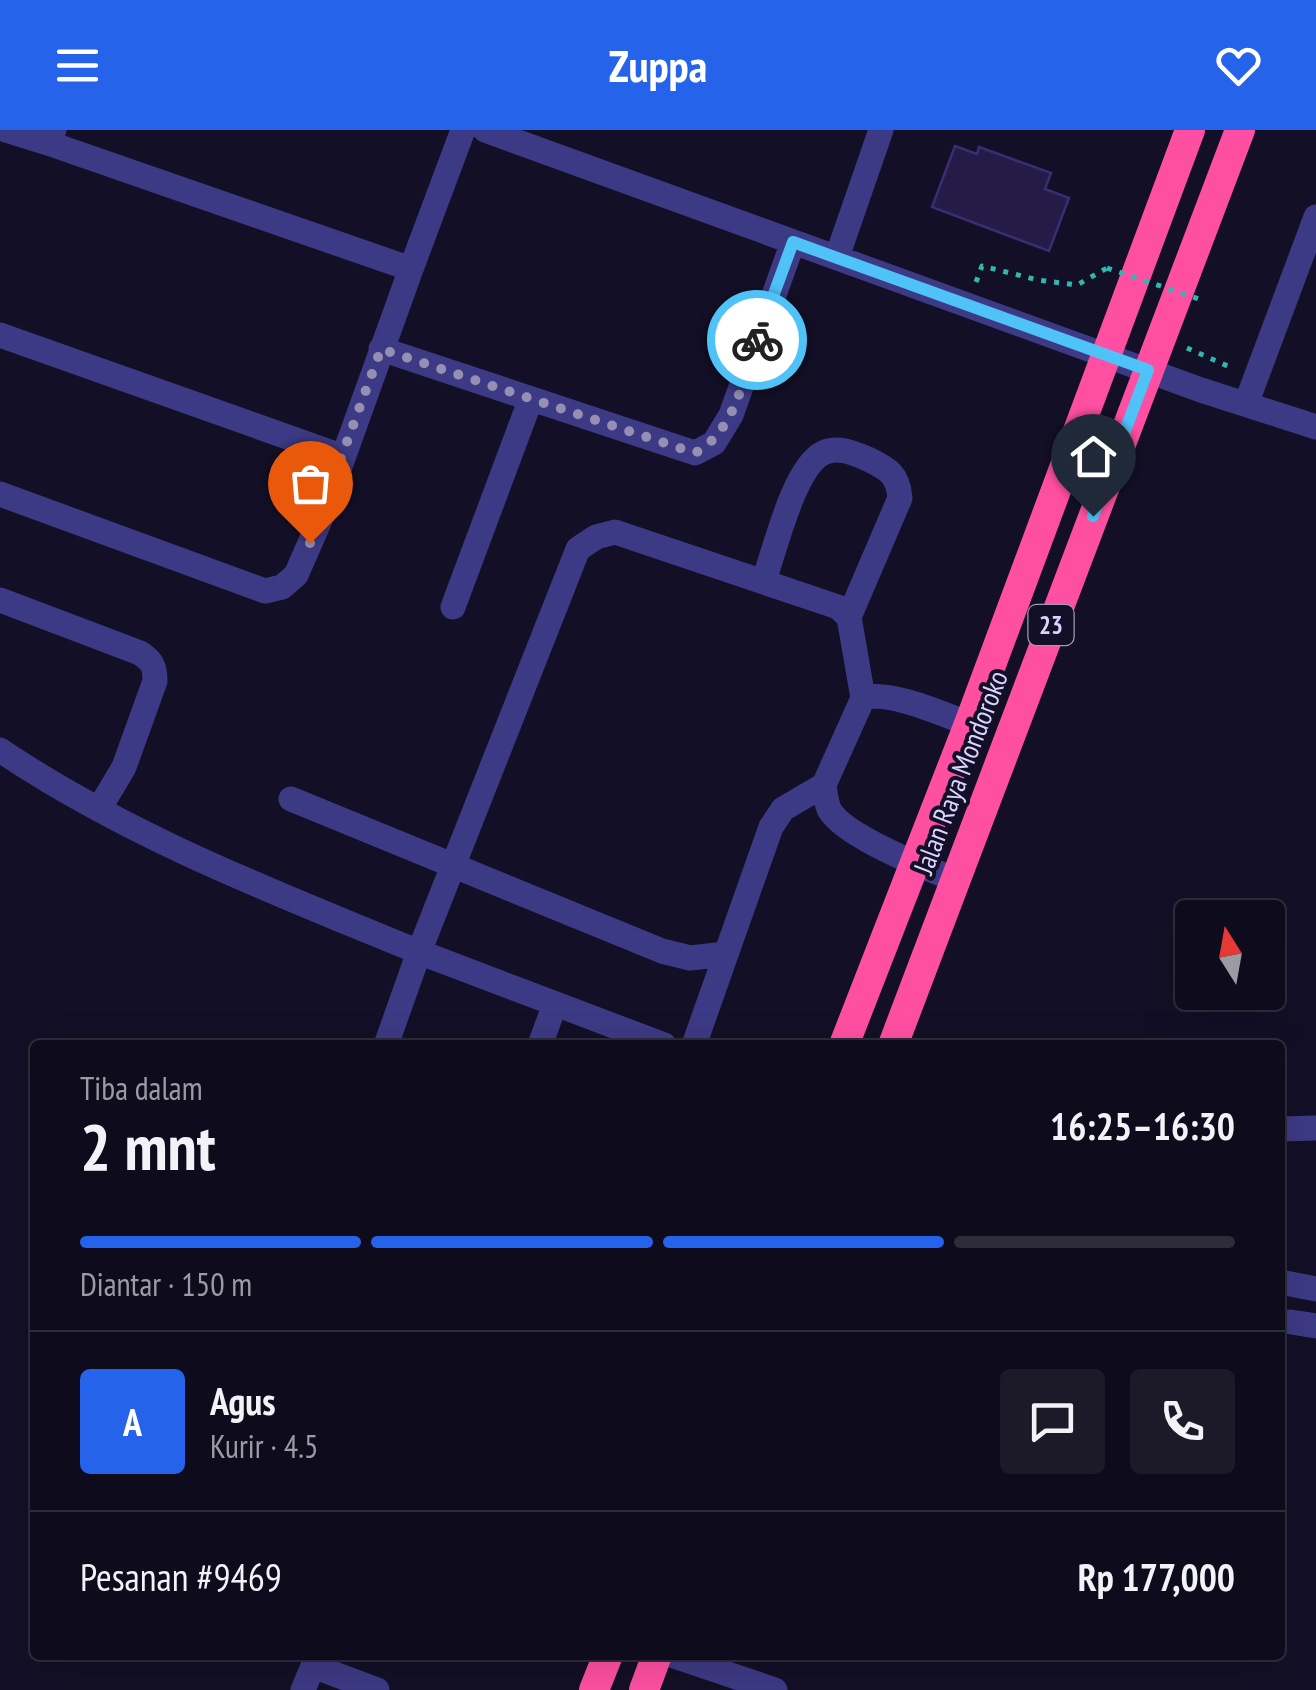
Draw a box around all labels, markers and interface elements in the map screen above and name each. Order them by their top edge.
text: Zuppa [609,36,707,94]
icon: menu [50,38,105,93]
icon: heart [1211,38,1266,93]
courier [707,290,807,390]
icon: bike [730,313,785,368]
pin [1051,414,1136,517]
icon: home [1066,429,1121,484]
pin [268,441,353,544]
icon: bag [283,456,338,511]
road number: 23 [1028,605,1074,645]
street label: Jalan Raya Mondoroko [904,665,1016,880]
north arrow [1175,900,1285,1010]
map controls [1175,900,1285,1010]
text: Tiba dalam [80,1067,202,1109]
text: 16:25–16:30 [1050,1101,1235,1150]
text: 2 mnt [80,1104,216,1188]
text: Diantar · 150 m [80,1263,252,1305]
button: chat [1000,1369,1105,1474]
button: phone [1130,1369,1235,1474]
text: Agus [210,1376,276,1425]
text: A [123,1397,142,1446]
text: Kurir · 4.5 [210,1425,318,1467]
text: Pesanan #9469 [80,1552,282,1601]
text: Rp 177,000 [1078,1552,1235,1601]

